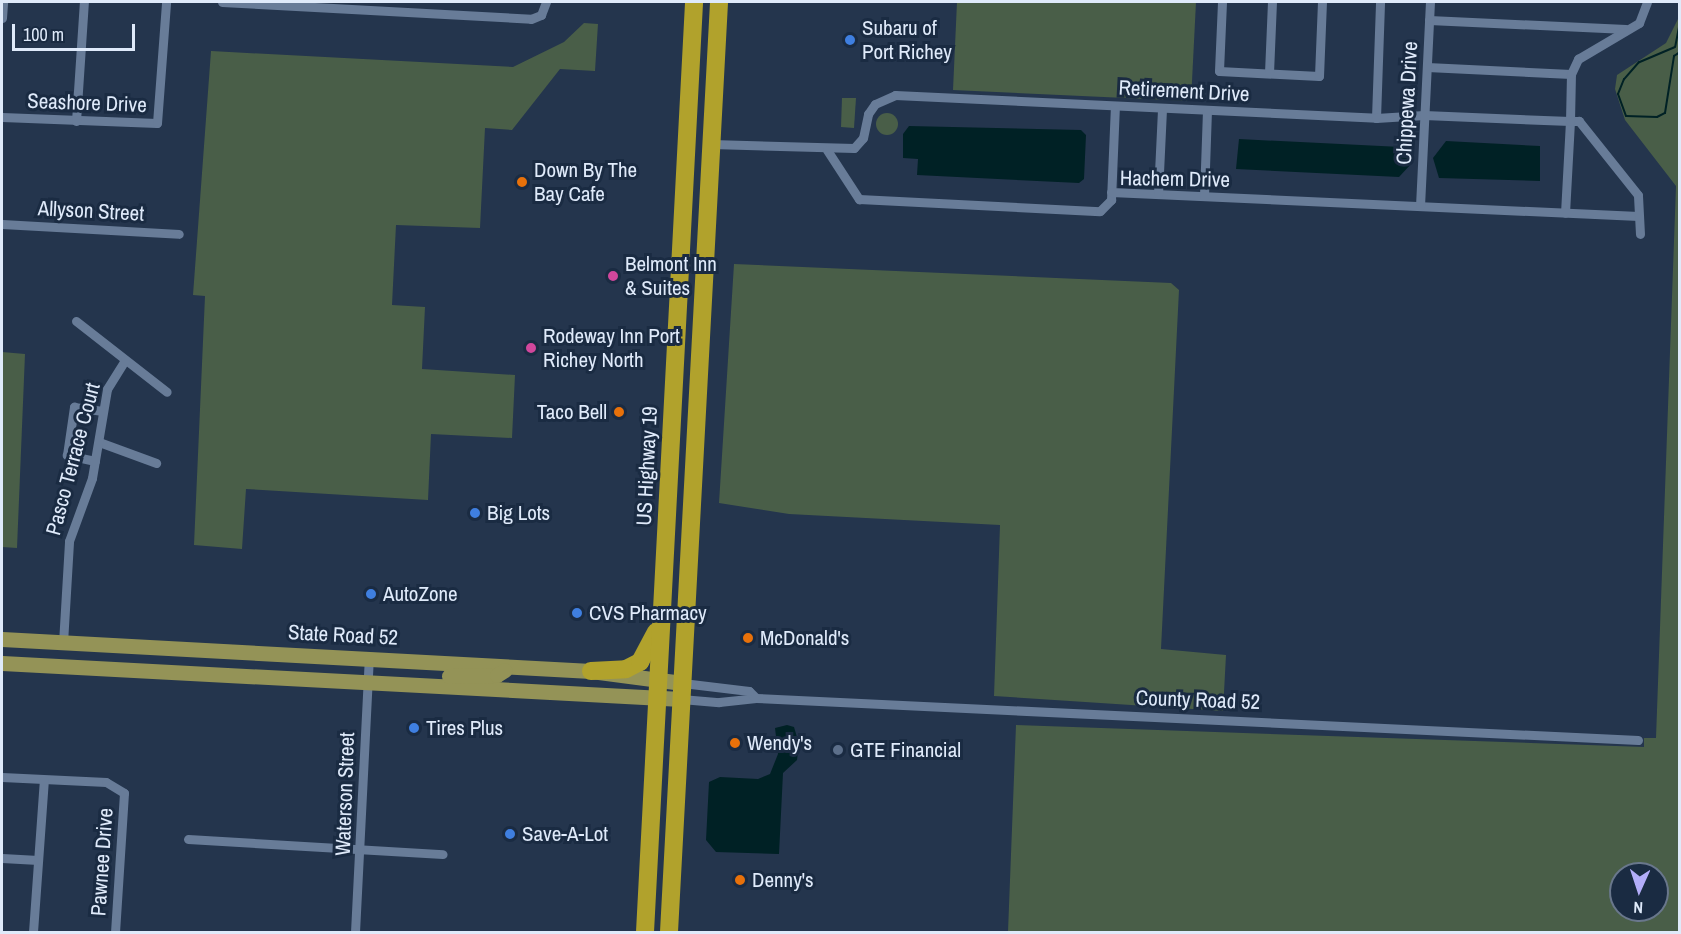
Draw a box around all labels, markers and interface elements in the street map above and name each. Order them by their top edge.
scale bar [15,12,138,50]
place label: Subaru of Port Richey [862,15,952,65]
text: 100 m [23,22,64,47]
marker: Subaru of Port Richey [843,33,857,47]
street label: Chippewa Drive [1391,41,1423,165]
street label: Retirement Drive [1118,75,1250,107]
street label: Seashore Drive [27,88,147,118]
place label: Down By The Bay Cafe [534,157,637,207]
street label: Hachem Drive [1120,165,1230,193]
marker: Down By The Bay Cafe [515,175,529,189]
street label: Allyson Street [37,196,145,226]
place label: Belmont Inn & Suites [625,251,717,301]
marker: Belmont Inn & Suites [606,269,620,283]
place label: Rodeway Inn Port Richey North [543,323,680,373]
marker: Rodeway Inn Port Richey North [524,341,538,355]
street label: Pasco Terrace Court [41,380,105,538]
place label: Taco Bell [537,399,607,425]
marker: Taco Bell [612,405,626,419]
street label: US Highway 19 [631,406,663,526]
place label: Big Lots [487,500,550,526]
marker: Big Lots [468,506,482,520]
place label: AutoZone [383,581,458,607]
marker: AutoZone [364,587,378,601]
place label: CVS Pharmacy [589,600,707,626]
marker: CVS Pharmacy [570,606,584,620]
street label: State Road 52 [287,620,399,650]
place label: McDonald's [760,625,849,651]
marker: McDonald's [741,631,755,645]
street label: County Road 52 [1135,685,1261,715]
place label: Tires Plus [426,715,503,741]
marker: Tires Plus [407,721,421,735]
place label: Wendy's [747,730,812,756]
street label: Waterson Street [330,732,360,856]
marker: Wendy's [728,736,742,750]
place label: GTE Financial [850,737,961,763]
marker: GTE Financial [831,743,845,757]
street label: Pawnee Drive [86,807,118,917]
place label: Save-A-Lot [522,821,608,847]
marker: Save-A-Lot [503,827,517,841]
north arrow [1609,862,1669,922]
place label: Denny's [752,867,814,893]
marker: Denny's [733,873,747,887]
text: N [1633,897,1643,919]

